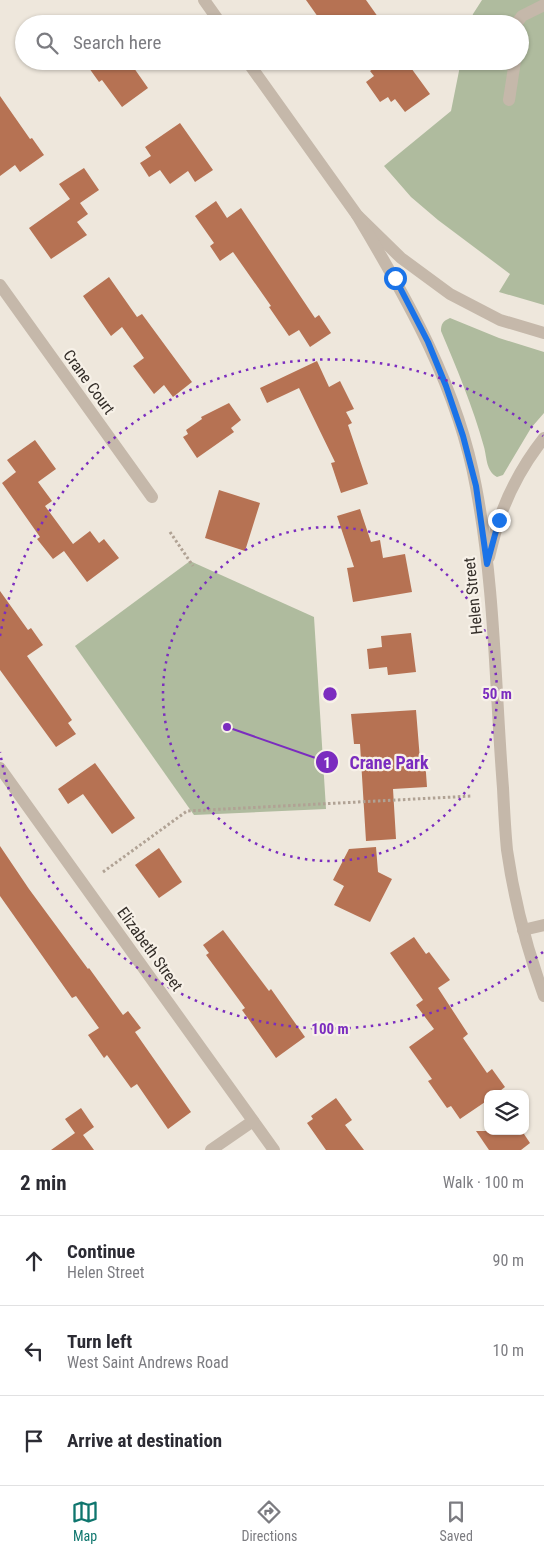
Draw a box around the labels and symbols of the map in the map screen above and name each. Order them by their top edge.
route start [384,267,407,290]
street label: Crane Court [59,346,119,418]
route end [488,509,511,532]
street label: Helen Street [459,556,486,636]
centre of rings [321,685,339,703]
text: 50 m [482,685,512,703]
callout: Crane Park [314,746,439,779]
text: Crane Park [349,752,429,773]
text: 1 [323,754,331,772]
street label: Elizabeth Street [113,903,187,995]
text: 100 m [311,1020,349,1038]

